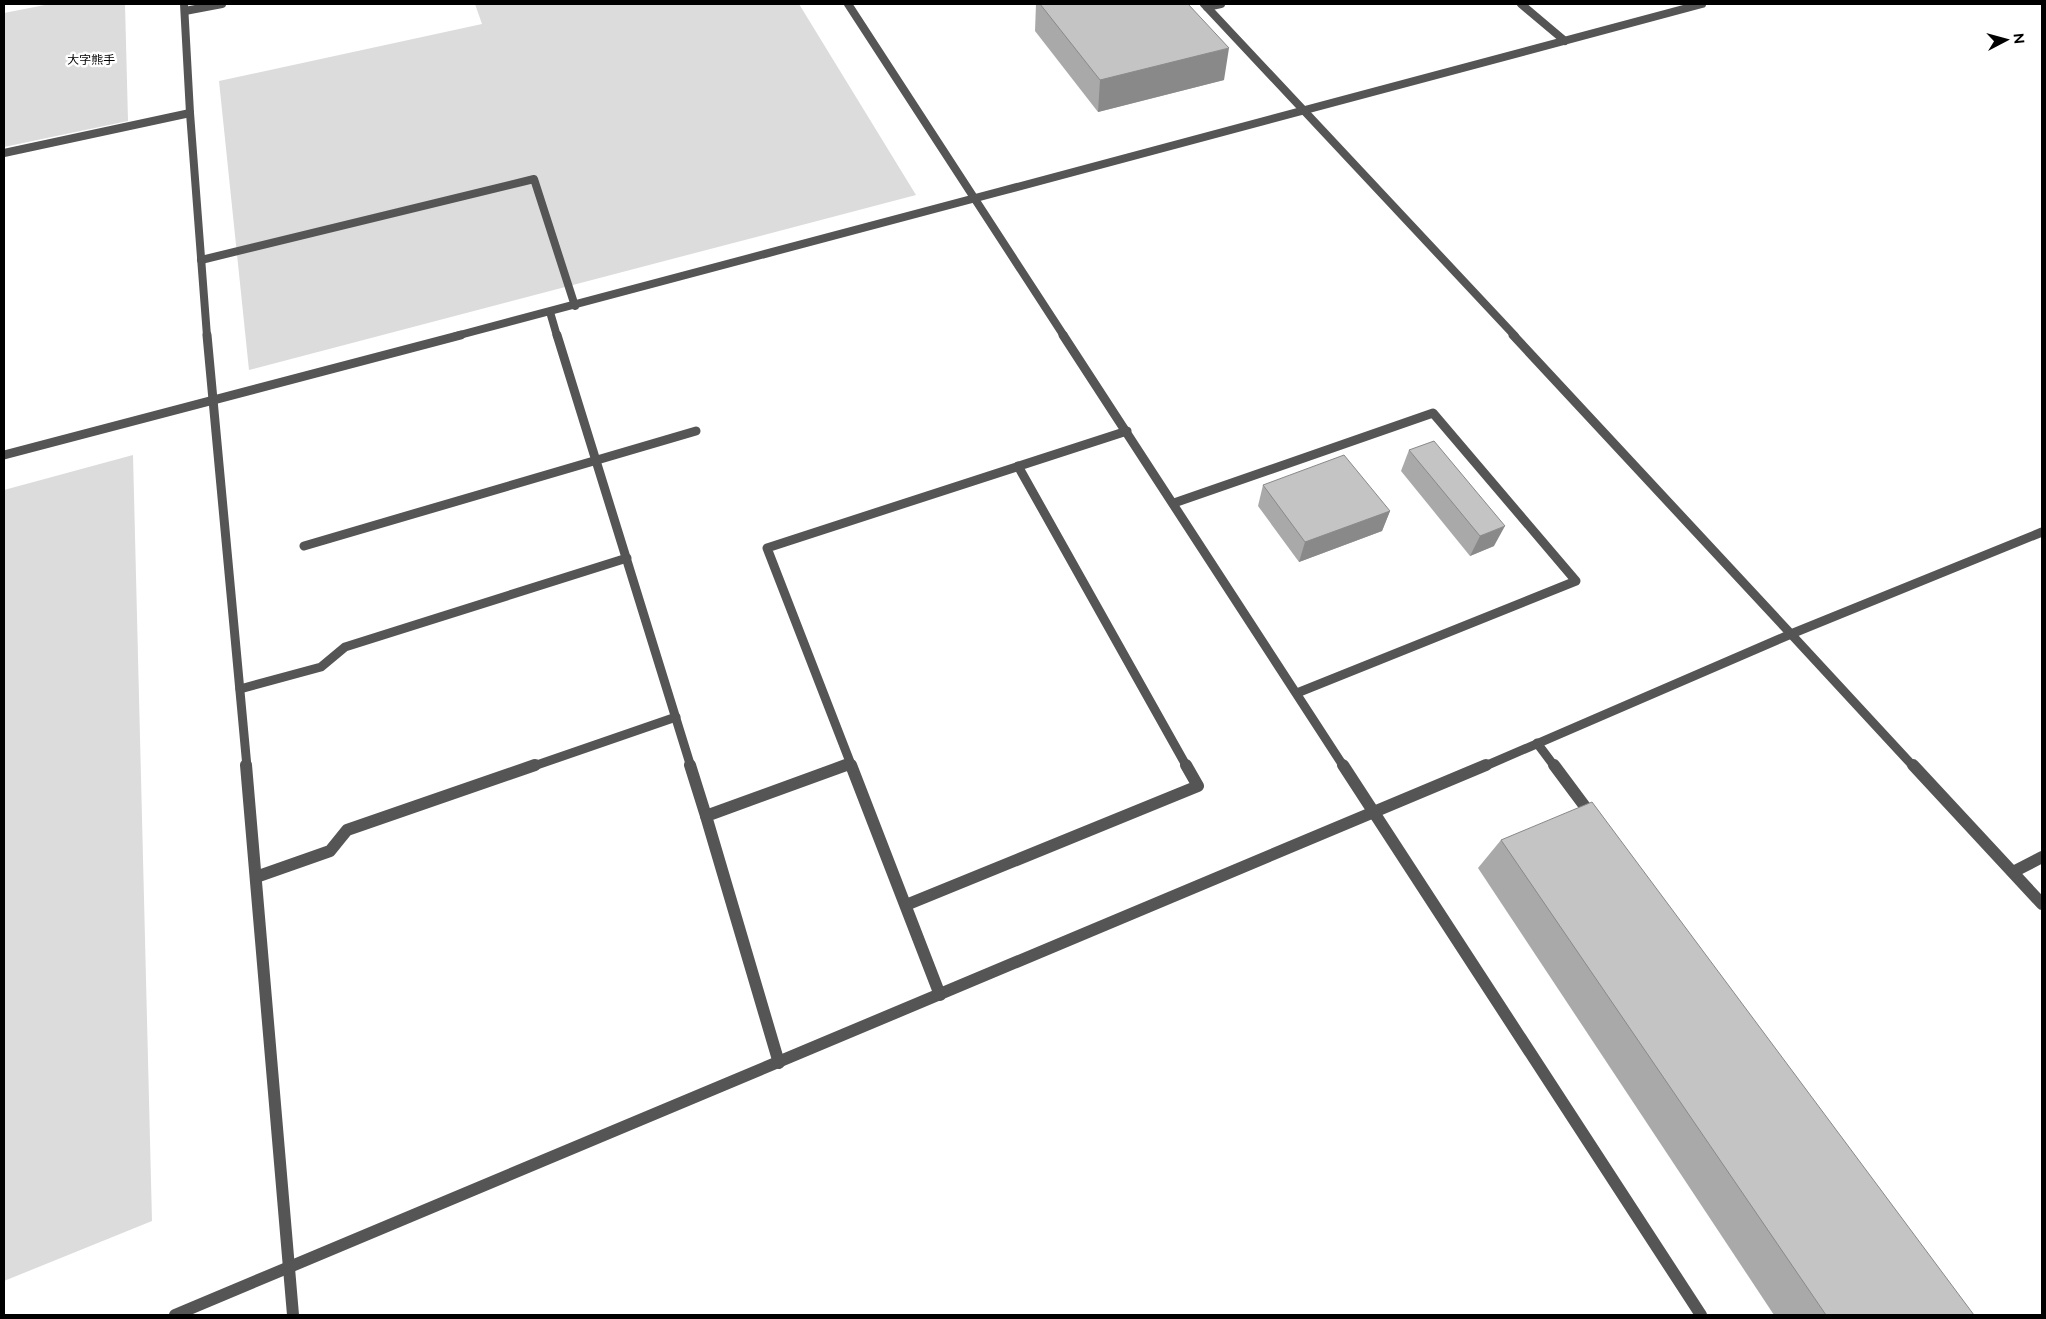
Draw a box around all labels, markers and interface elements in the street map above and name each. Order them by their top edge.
north arrow [1981,15,2031,65]
text: N [2010,32,2027,45]
district label: 大字熊手 [67,53,115,67]

